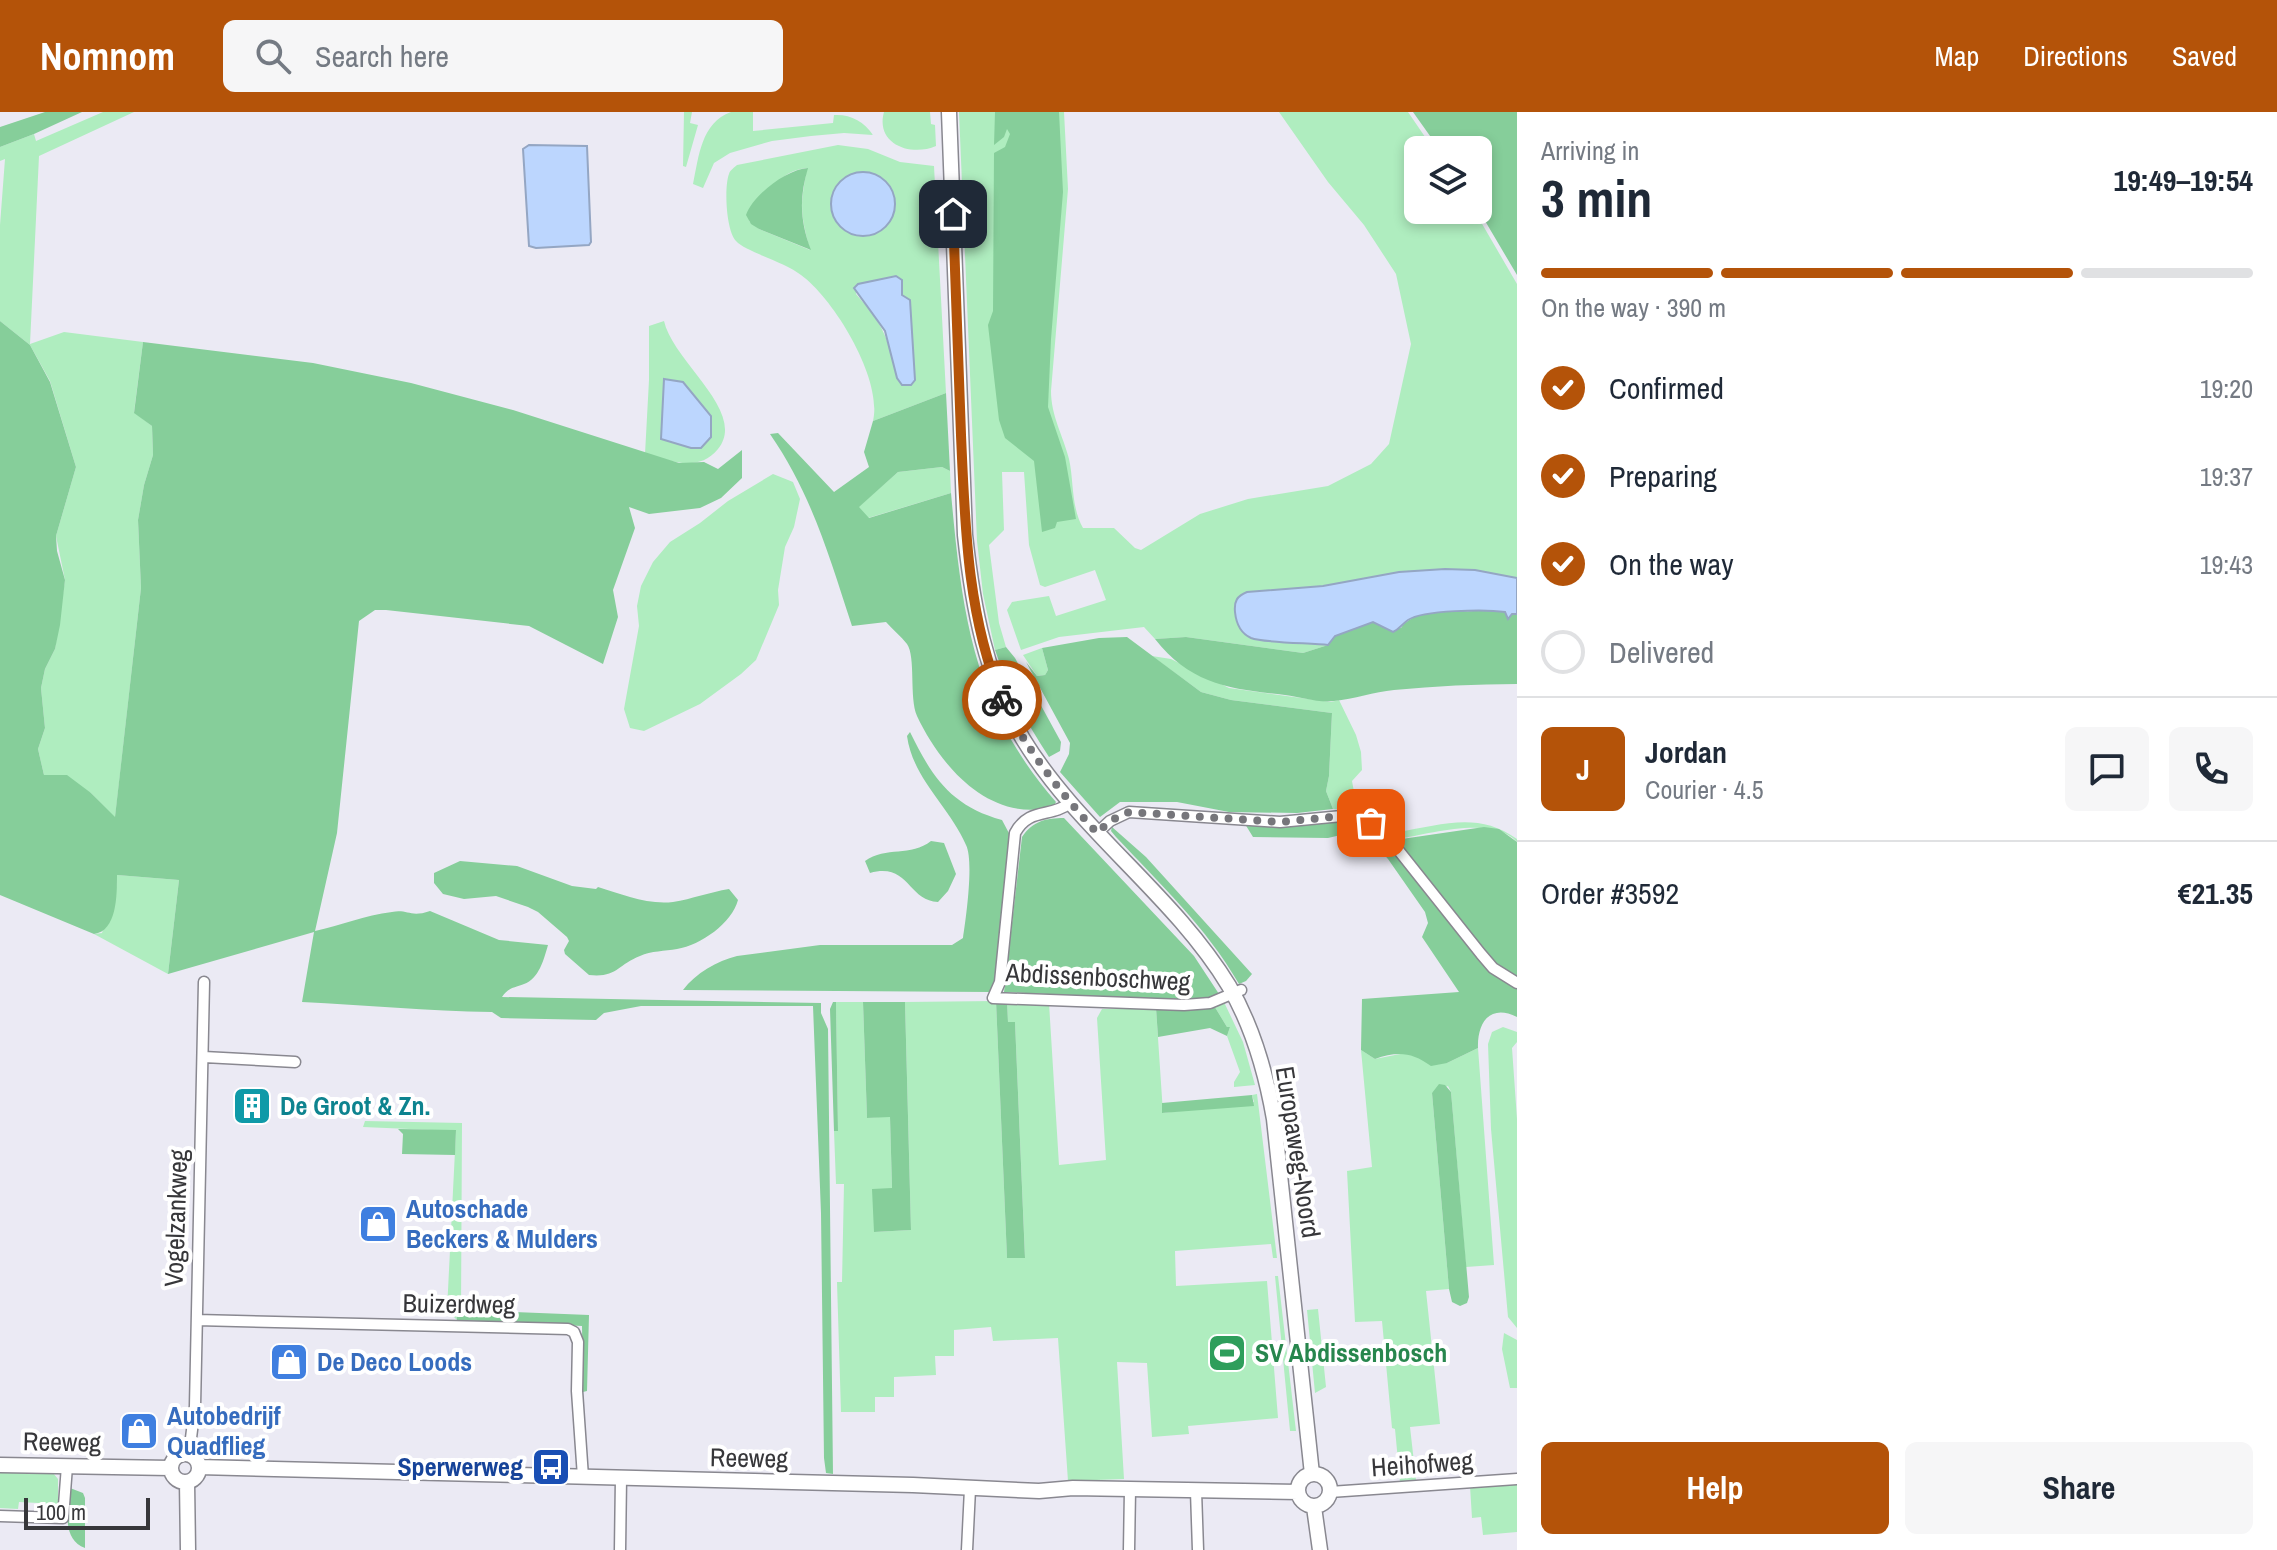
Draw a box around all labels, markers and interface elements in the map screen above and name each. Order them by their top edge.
search box [223,20,783,92]
text: Nomnom [40,31,175,82]
icon: search [251,34,295,78]
text: Search here [315,36,449,76]
text: Map [1935,37,1979,75]
text: Directions [2023,37,2128,75]
text: Saved [2172,37,2237,75]
text: Arriving in [1541,133,1639,168]
map controls [1404,136,1492,224]
button: layers [1404,136,1492,224]
text: 19:49–19:54 [2114,160,2253,200]
text: 3 min [1541,163,1652,233]
pin [919,180,987,248]
icon: home [931,192,975,236]
text: On the way · 390 m [1541,290,1726,325]
icon: check [1541,366,1585,410]
text: Confirmed [1609,368,1724,408]
text: 19:20 [2200,371,2253,406]
icon: check [1541,454,1585,498]
text: Preparing [1609,456,1717,496]
text: 19:37 [2200,459,2253,494]
icon: check [1541,542,1585,586]
text: On the way [1609,544,1733,584]
text: 19:43 [2200,547,2253,582]
text: Delivered [1609,632,1714,672]
courier [962,660,1042,740]
icon: bike [980,678,1024,722]
button: chat [2065,727,2149,811]
button: phone [2169,727,2253,811]
text: Jordan [1645,732,1727,772]
text: J [1576,749,1590,789]
text: Courier · 4.5 [1645,772,1764,807]
pin [1337,789,1405,857]
icon: bag [1349,801,1393,845]
text: Order #3592 [1541,873,1679,913]
text: €21.35 [2178,873,2253,913]
street label: Abdissenboschweg [1004,954,1191,999]
street label: Europaweg-Noord [1268,1064,1329,1240]
building icon: De Groot & Zn. [231,1085,273,1127]
place label: De Groot & Zn. [280,1088,430,1123]
street label: Vogelzankweg [156,1149,195,1287]
place label: Autoschade Beckers & Mulders [406,1191,598,1256]
shop icon: Autoschade Beckers & Mulders [357,1203,399,1245]
street label: Buizerdweg [402,1285,516,1322]
sports icon: SV Abdissenbosch [1206,1332,1248,1374]
place label: SV Abdissenbosch [1255,1335,1447,1370]
shop icon: De Deco Loods [268,1341,310,1383]
place label: De Deco Loods [317,1344,472,1379]
place label: Autobedrijf Quadflieg [167,1398,282,1463]
shop icon: Autobedrijf Quadflieg [118,1410,160,1452]
street label: Reeweg [23,1423,102,1460]
street label: Reeweg [710,1439,789,1476]
street label: Heihofweg [1370,1442,1474,1485]
button: Help [1541,1442,1889,1534]
button: Share [1905,1442,2253,1534]
bus stop icon: Sperwerweg [530,1446,572,1488]
place label: Sperwerweg [397,1449,523,1484]
scale bar [24,1494,150,1530]
text: 100 m [36,1497,86,1527]

